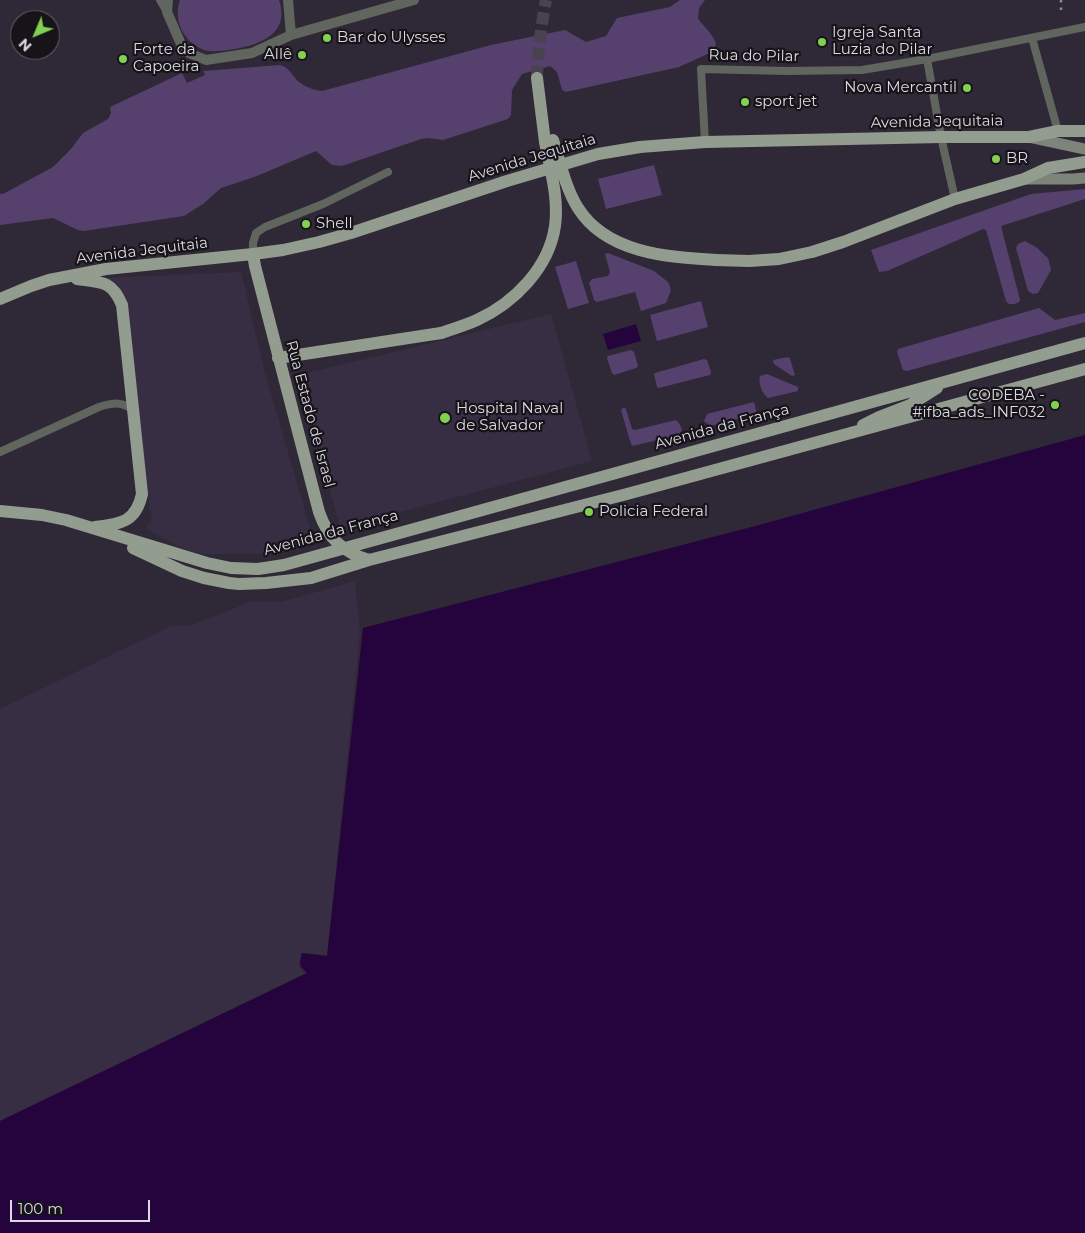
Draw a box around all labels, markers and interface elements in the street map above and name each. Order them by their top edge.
north arrow [10,10,60,60]
place label: Igreja Santa Luzia do Pilar [832,24,932,59]
place label: Bar do Ulysses [337,29,446,47]
marker: Bar do Ulysses [321,32,333,44]
text: N [15,35,35,55]
marker: Igreja Santa Luzia do Pilar [816,36,828,48]
place label: Forte da Capoeira [133,41,199,76]
place label: Allê [264,46,292,64]
street label: Rua do Pilar [708,46,800,66]
marker: Allê [296,49,308,61]
marker: Forte da Capoeira [117,53,129,65]
place label: Nova Mercantil [844,79,957,97]
marker: Nova Mercantil [961,82,973,94]
place label: sport jet [755,93,817,111]
marker: sport jet [739,96,751,108]
street label: Avenida Jequitaia [870,112,1004,132]
street label: Avenida Jequitaia [466,130,598,186]
place label: BR [1006,150,1028,168]
marker: BR [990,153,1002,165]
place label: Shell [316,215,352,233]
marker: Shell [300,218,312,230]
street label: Avenida Jequitaia [75,234,209,268]
street label: Rua Estado de Israel [282,339,338,489]
place label: CODEBA - #ifba_ads_INF032 [912,387,1045,422]
marker: CODEBA - #ifba_ads_INF032 [1049,399,1061,411]
place label: Hospital Naval de Salvador [456,400,563,435]
street label: Avenida da França [653,400,791,454]
marker: Hospital Naval de Salvador [438,411,452,425]
place label: Policia Federal [599,503,708,521]
street label: Avenida da França [262,506,400,560]
marker: Policia Federal [583,506,595,518]
scale bar [12,1190,152,1222]
text: 100 m [18,1199,63,1218]

